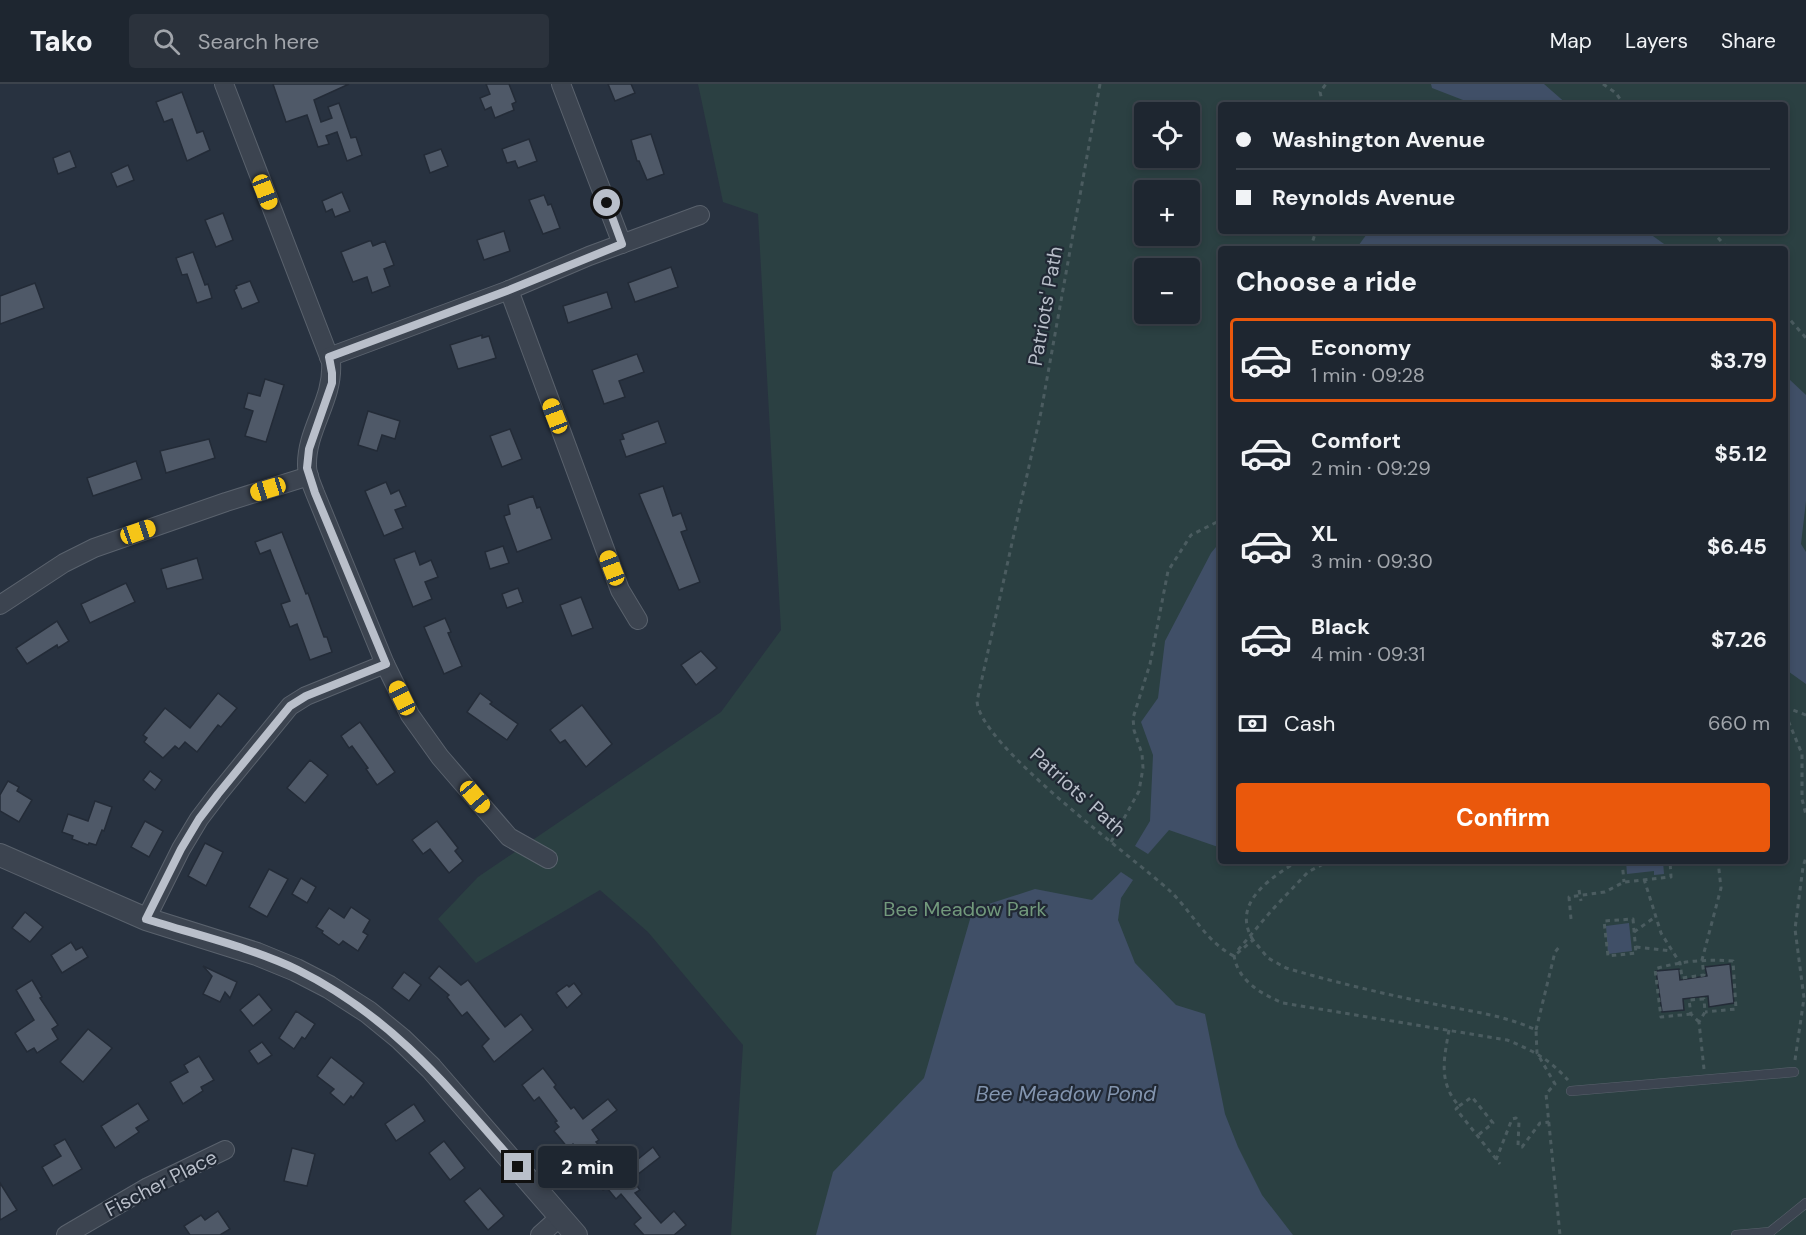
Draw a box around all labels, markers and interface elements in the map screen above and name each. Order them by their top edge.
search box [129,14,549,68]
text: Tako [30,23,93,60]
icon: search [150,25,183,58]
text: Search here [198,27,319,56]
text: Map [1550,27,1592,55]
text: Layers [1625,27,1688,55]
text: Share [1721,27,1776,55]
map controls [1134,102,1200,324]
button: locate [1134,102,1200,168]
text: Washington Avenue [1272,125,1485,154]
car [250,172,280,212]
button: + [1134,180,1200,246]
text: Reynolds Avenue [1272,183,1455,212]
route start [593,189,620,216]
street label: Patriots' Path [1022,244,1068,368]
button: − [1134,258,1200,324]
text: Choose a ride [1236,264,1417,299]
icon: car [1239,333,1293,387]
text: Economy [1311,333,1411,362]
text: $3.79 [1710,346,1767,375]
text: 1 min · 09:28 [1311,362,1425,388]
car [540,396,570,436]
icon: car [1239,426,1293,480]
text: Comfort [1311,426,1401,455]
text: $5.12 [1715,439,1767,468]
text: 2 min · 09:29 [1311,455,1431,481]
car [248,475,288,503]
car [118,518,158,546]
icon: car [1239,519,1293,573]
text: XL [1311,519,1338,548]
text: $6.45 [1707,532,1767,561]
car [597,548,627,588]
text: 3 min · 09:30 [1311,548,1433,574]
icon: car [1239,612,1293,666]
text: Black [1311,612,1370,641]
text: $7.26 [1711,625,1767,654]
text: 4 min · 09:31 [1311,641,1425,667]
car [386,678,418,718]
icon: cash [1236,707,1269,740]
text: Cash [1284,709,1335,738]
text: 660 m [1708,710,1770,736]
street label: Patriots' Path [1024,742,1132,842]
car [457,777,493,817]
button: Confirm [1236,783,1770,852]
park label: Bee Meadow Park [883,896,1047,922]
water label: Bee Meadow Pond [976,1080,1157,1108]
street label: Fischer Place [101,1144,221,1222]
callout: 2 min [539,1146,638,1188]
route end [504,1153,531,1180]
text: 2 min [561,1154,614,1180]

